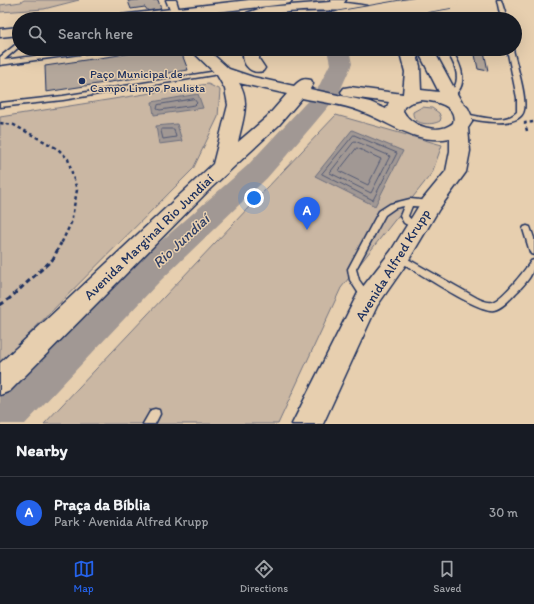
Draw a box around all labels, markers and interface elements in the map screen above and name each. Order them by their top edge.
search box [12,12,522,56]
icon: search [26,23,48,45]
text: Search here [58,25,133,43]
place label: Paço Municipal de Campo Limpo Paulista [90,67,205,95]
marker: Paço Municipal de Campo Limpo Paulista [77,76,87,86]
street label: Avenida Marginal Rio Jundiaí [80,170,218,304]
your location [244,188,264,208]
pin: A [294,197,320,230]
street label: Avenida Alfred Krupp [352,206,434,324]
water label: Rio Jundiaí [149,210,213,272]
text: Nearby [16,440,68,460]
text: Praça da Bíblia [54,496,150,514]
text: A [25,505,33,520]
text: 30 m [489,505,518,520]
text: Park · Avenida Alfred Krupp [54,514,208,529]
tab: Map [73,558,95,595]
tab: Directions [240,558,288,595]
tab: Saved [433,558,461,595]

